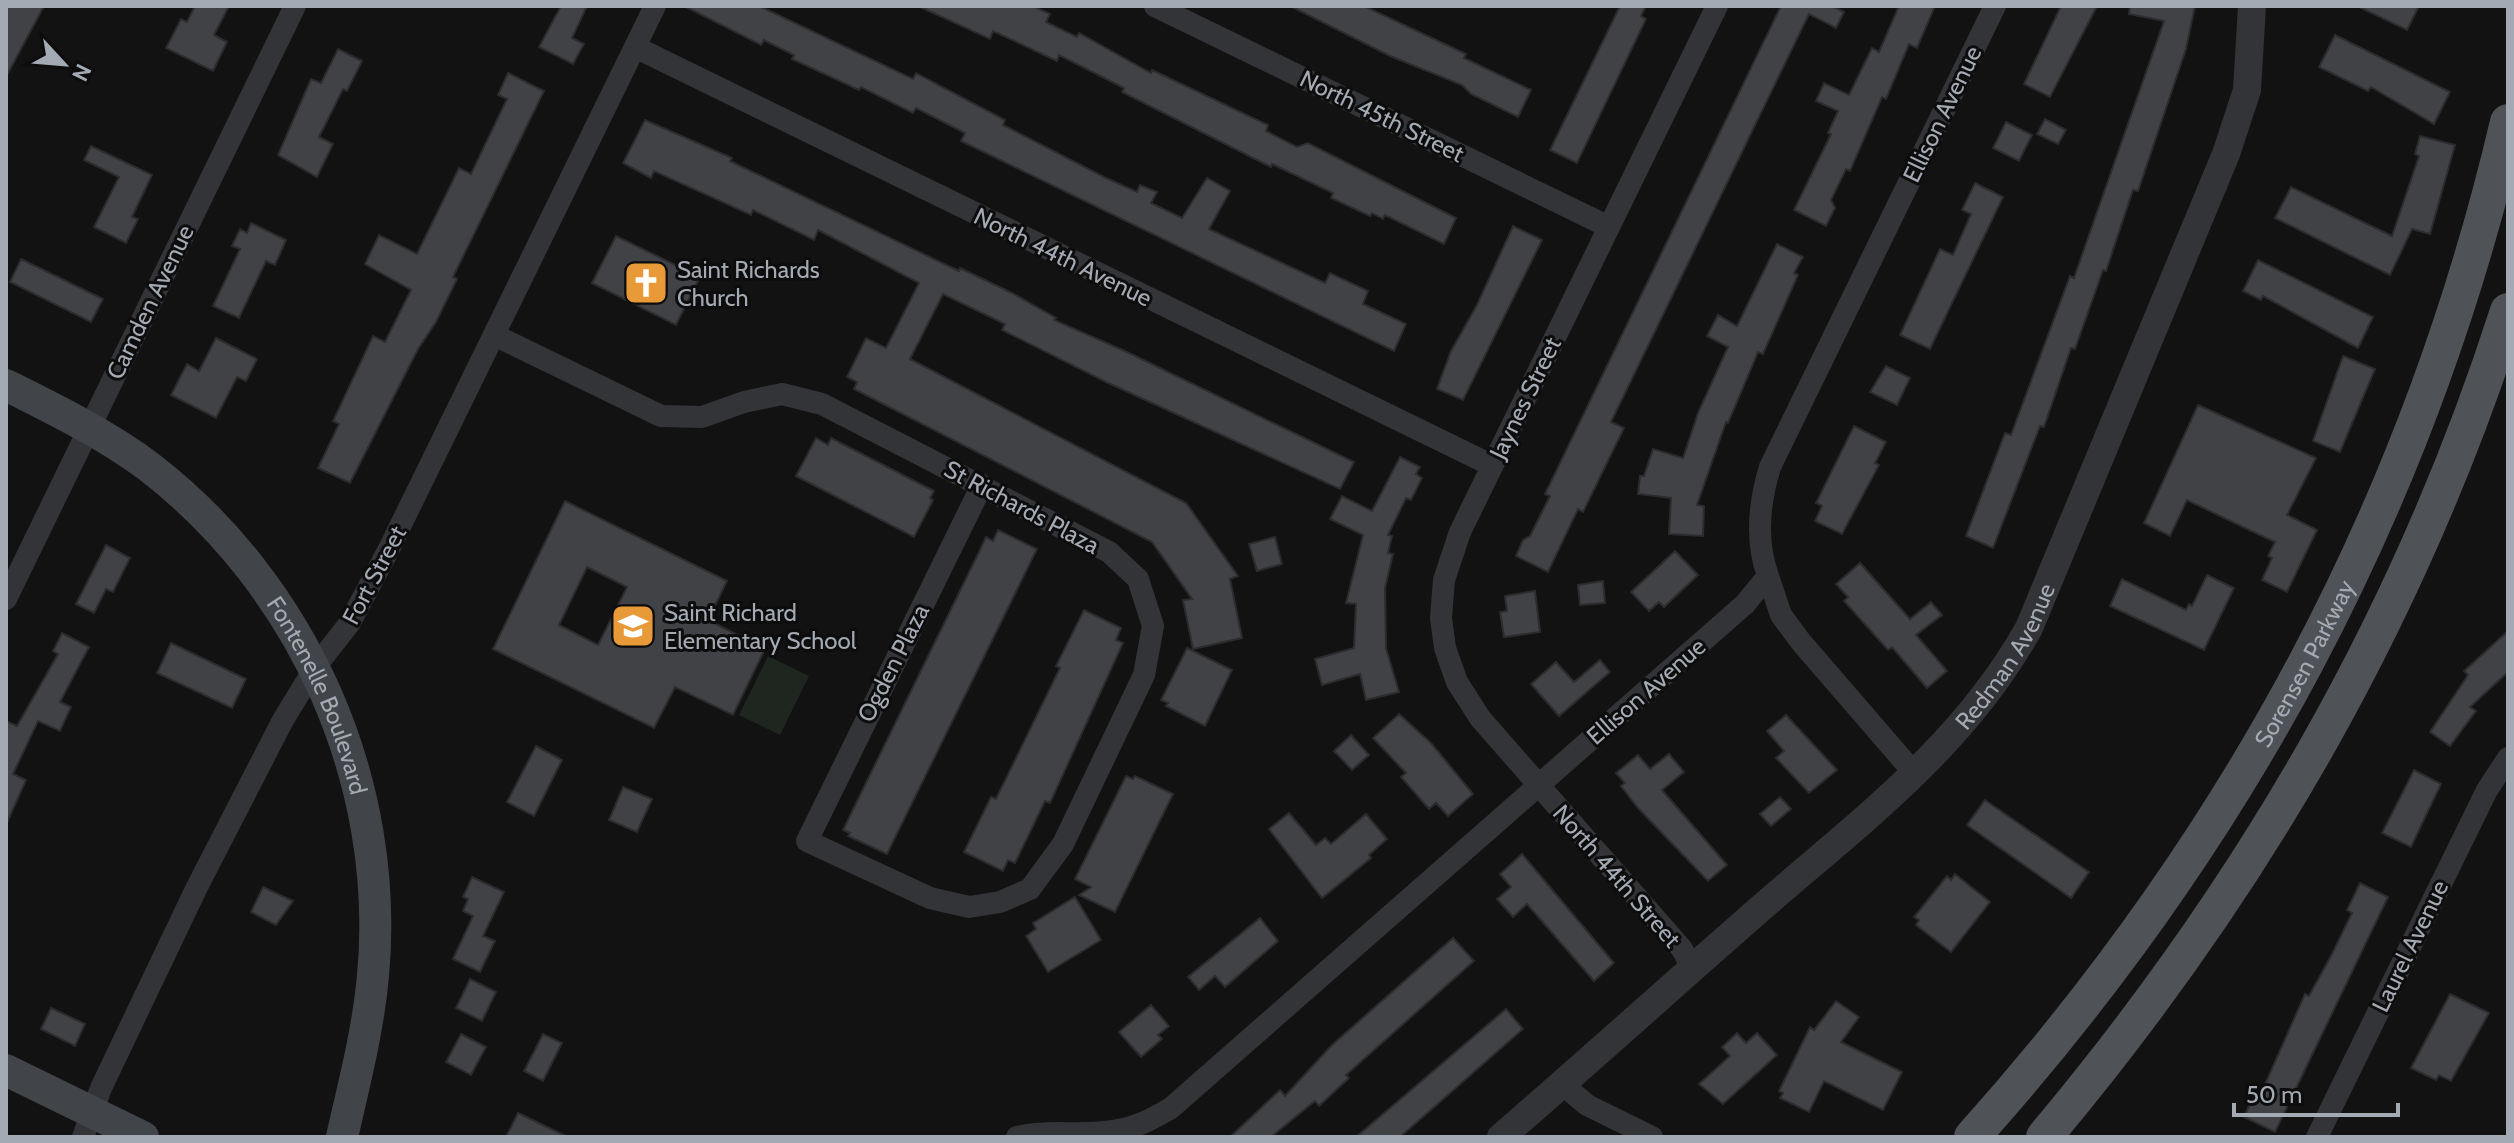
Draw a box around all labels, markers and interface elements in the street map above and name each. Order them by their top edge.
north arrow [24,24,104,104]
street label: Ellison Avenue [1897,41,1987,187]
text: N [66,60,97,85]
street label: North 45th Street [1295,64,1469,168]
street label: North 44th Avenue [969,201,1157,313]
street label: Camden Avenue [100,220,200,384]
place label: Saint Richards Church [677,255,820,312]
church icon: Saint Richards Church [622,259,670,307]
street label: Jaynes Street [1483,332,1567,464]
street label: St Richards Plaza [939,454,1105,560]
street label: Fort Street [336,521,412,629]
street label: Sorensen Parkway [2248,575,2360,752]
street label: Redman Avenue [1949,579,2061,735]
street label: Fontenelle Boulevard [261,591,374,797]
place label: Saint Richard Elementary School [664,598,857,655]
street label: Ogden Plaza [851,599,935,727]
school or university icon: Saint Richard Elementary School [609,602,657,650]
street label: Ellison Avenue [1581,632,1711,750]
street label: North 44th Street [1547,799,1687,953]
street label: Laurel Avenue [2366,875,2454,1017]
scale bar [2234,1067,2398,1117]
text: 50 m [2246,1080,2302,1109]

